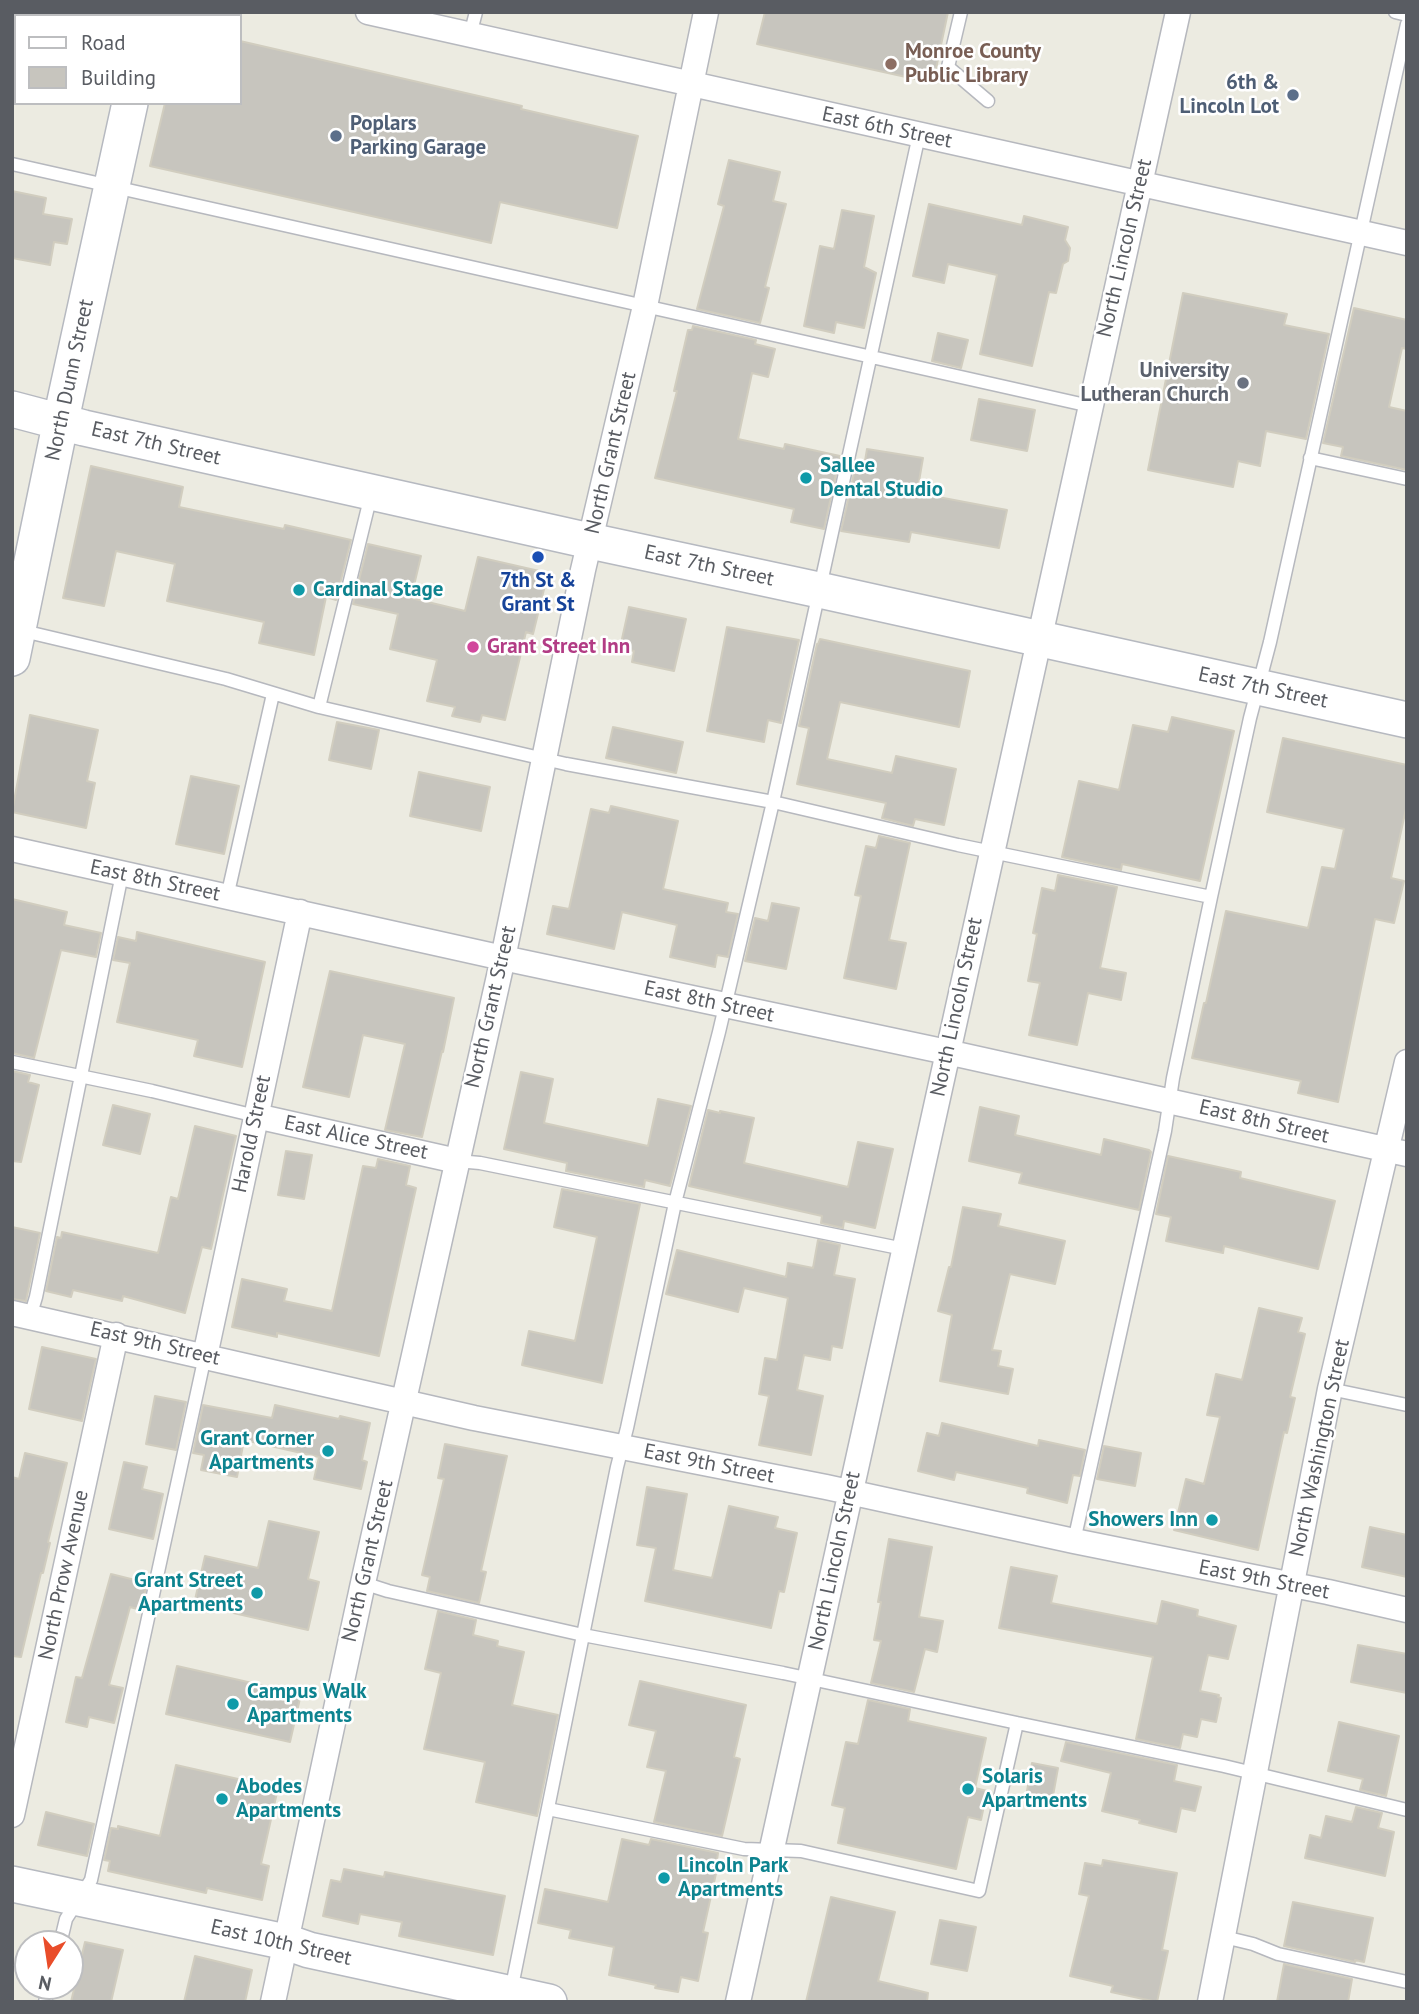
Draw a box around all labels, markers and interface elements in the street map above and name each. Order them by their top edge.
legend [14,14,242,105]
text: Road [81,29,125,56]
place label: Monroe County Public Library [905,39,1041,89]
marker: Monroe County Public Library [883,56,899,72]
text: Building [81,64,156,91]
place label: 6th & Lincoln Lot [1180,70,1279,120]
marker: 6th & Lincoln Lot [1285,87,1301,103]
street label: East 6th Street [820,102,954,154]
place label: Poplars Parking Garage [350,111,486,161]
marker: Poplars Parking Garage [328,128,344,144]
street label: North Lincoln Street [1092,156,1158,340]
street label: North Dunn Street [41,297,99,463]
place label: University Lutheran Church [1081,358,1229,408]
street label: North Grant Street [580,369,642,537]
marker: University Lutheran Church [1235,375,1251,391]
street label: East 7th Street [89,417,223,471]
place label: Sallee Dental Studio [820,453,943,503]
marker: Sallee Dental Studio [798,470,814,486]
street label: East 7th Street [642,540,776,592]
marker: 7th St & Grant St [530,549,546,565]
place label: 7th St & Grant St [500,568,576,618]
place label: Cardinal Stage [313,577,443,603]
marker: Cardinal Stage [291,582,307,598]
place label: Grant Street Inn [487,634,630,660]
marker: Grant Street Inn [465,639,481,655]
street label: East 7th Street [1196,662,1330,714]
street label: East 8th Street [88,855,222,907]
street label: North Lincoln Street [926,915,988,1099]
street label: North Grant Street [460,923,522,1091]
street label: East 8th Street [642,976,776,1028]
street label: Harold Street [227,1073,277,1195]
street label: East 8th Street [1197,1095,1331,1149]
street label: East Alice Street [282,1110,430,1166]
street label: East 9th Street [88,1317,222,1371]
street label: North Washington Street [1285,1337,1355,1559]
place label: Grant Corner Apartments [200,1426,314,1476]
street label: East 9th Street [642,1439,776,1489]
marker: Grant Corner Apartments [320,1443,336,1459]
street label: North Lincoln Street [804,1469,866,1653]
street label: North Grant Street [337,1477,399,1645]
street label: North Prow Avenue [34,1488,94,1662]
place label: Showers Inn [1088,1507,1198,1533]
marker: Showers Inn [1204,1512,1220,1528]
street label: East 9th Street [1197,1555,1331,1605]
place label: Grant Street Apartments [134,1568,243,1618]
marker: Grant Street Apartments [249,1585,265,1601]
place label: Campus Walk Apartments [247,1679,367,1729]
marker: Campus Walk Apartments [225,1696,241,1712]
place label: Solaris Apartments [982,1764,1087,1814]
place label: Abodes Apartments [236,1774,341,1824]
marker: Solaris Apartments [960,1781,976,1797]
marker: Abodes Apartments [214,1791,230,1807]
place label: Lincoln Park Apartments [678,1853,788,1903]
marker: Lincoln Park Apartments [656,1870,672,1886]
street label: East 10th Street [208,1915,354,1971]
north arrow [14,1930,84,2000]
text: N [36,1971,54,1997]

